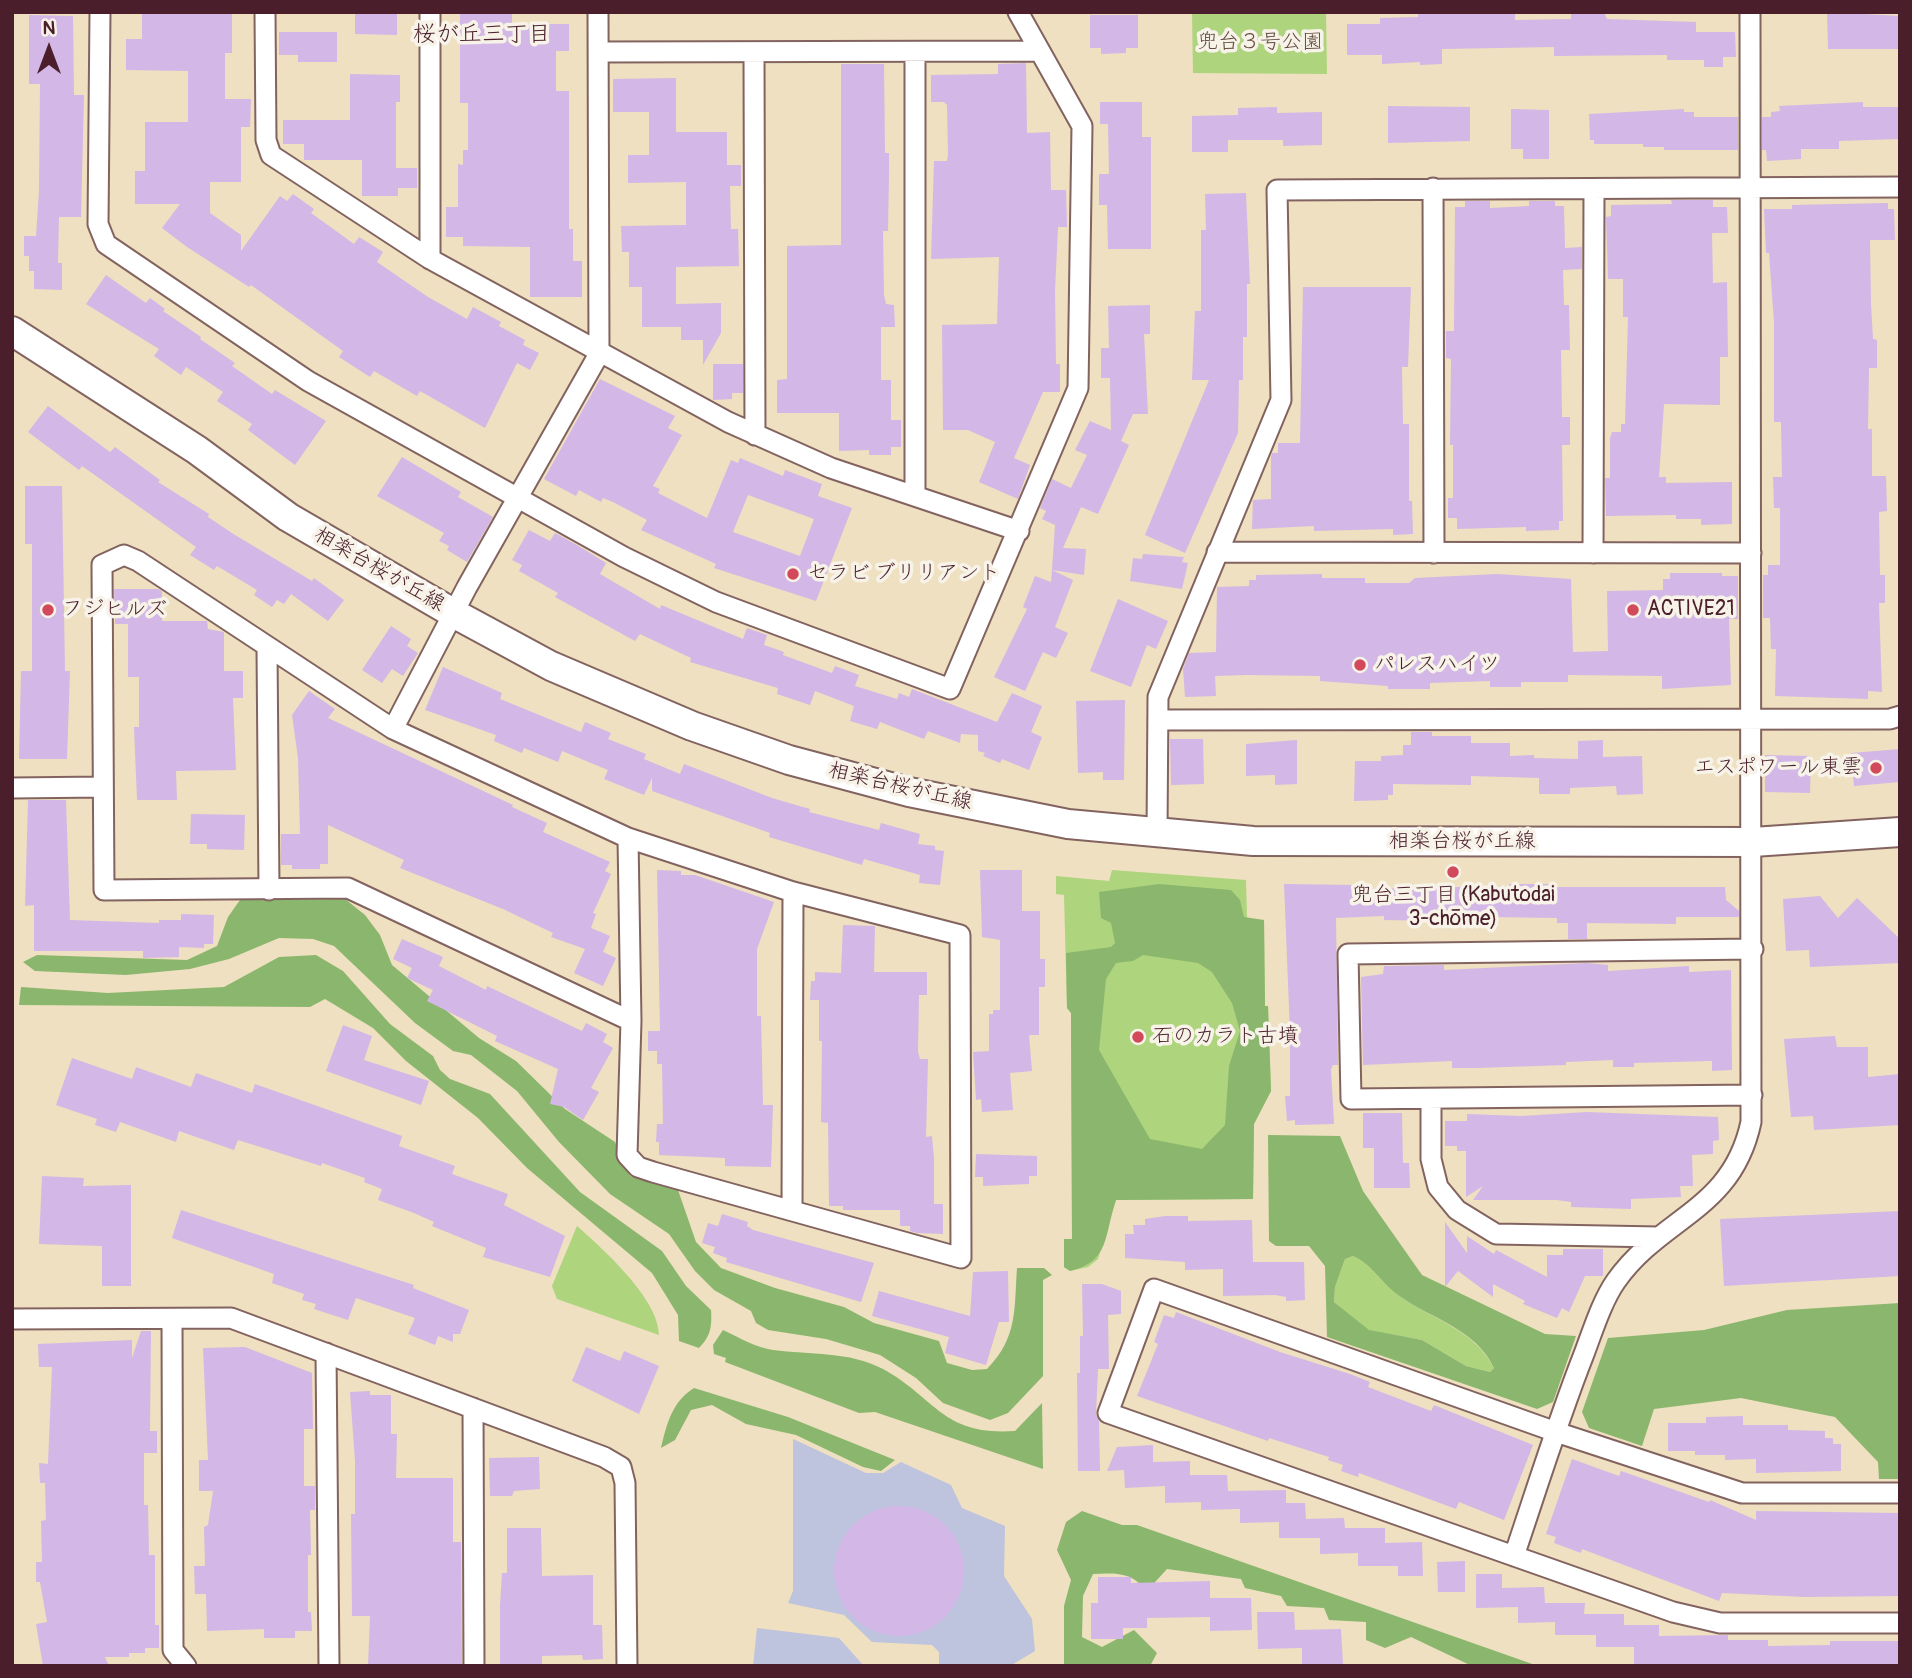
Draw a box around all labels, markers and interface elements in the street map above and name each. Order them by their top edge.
north arrow [14,14,84,84]
text: N [43,16,55,40]
district label: 桜が丘三丁目 [413,21,551,49]
park label: 兜台３号公園 [1197,30,1323,56]
street label: 相楽台桜が丘線 [309,522,449,618]
place label: セラビ ブリリアント [807,561,1001,587]
marker: セラビ ブリリアント [785,566,801,582]
place label: フジヒルズ [62,597,167,623]
place label: ACTIVE21 [1647,597,1735,623]
marker: フジヒルズ [40,602,56,618]
marker: ACTIVE21 [1625,602,1641,618]
place label: パレスハイツ [1374,652,1500,678]
marker: パレスハイツ [1352,657,1368,673]
place label: エスポワール東雲 [1694,755,1862,781]
street label: 相楽台桜が丘線 [826,758,974,816]
marker: エスポワール東雲 [1868,760,1884,776]
street label: 相楽台桜が丘線 [1389,829,1535,855]
marker: 兜台三丁目 (Kabutodai 3-chōme) [1445,864,1461,880]
place label: 兜台三丁目 (Kabutodai 3-chōme) [1351,883,1555,933]
place label: 石のカラト古墳 [1152,1024,1299,1050]
marker: 石のカラト古墳 [1130,1029,1146,1045]

